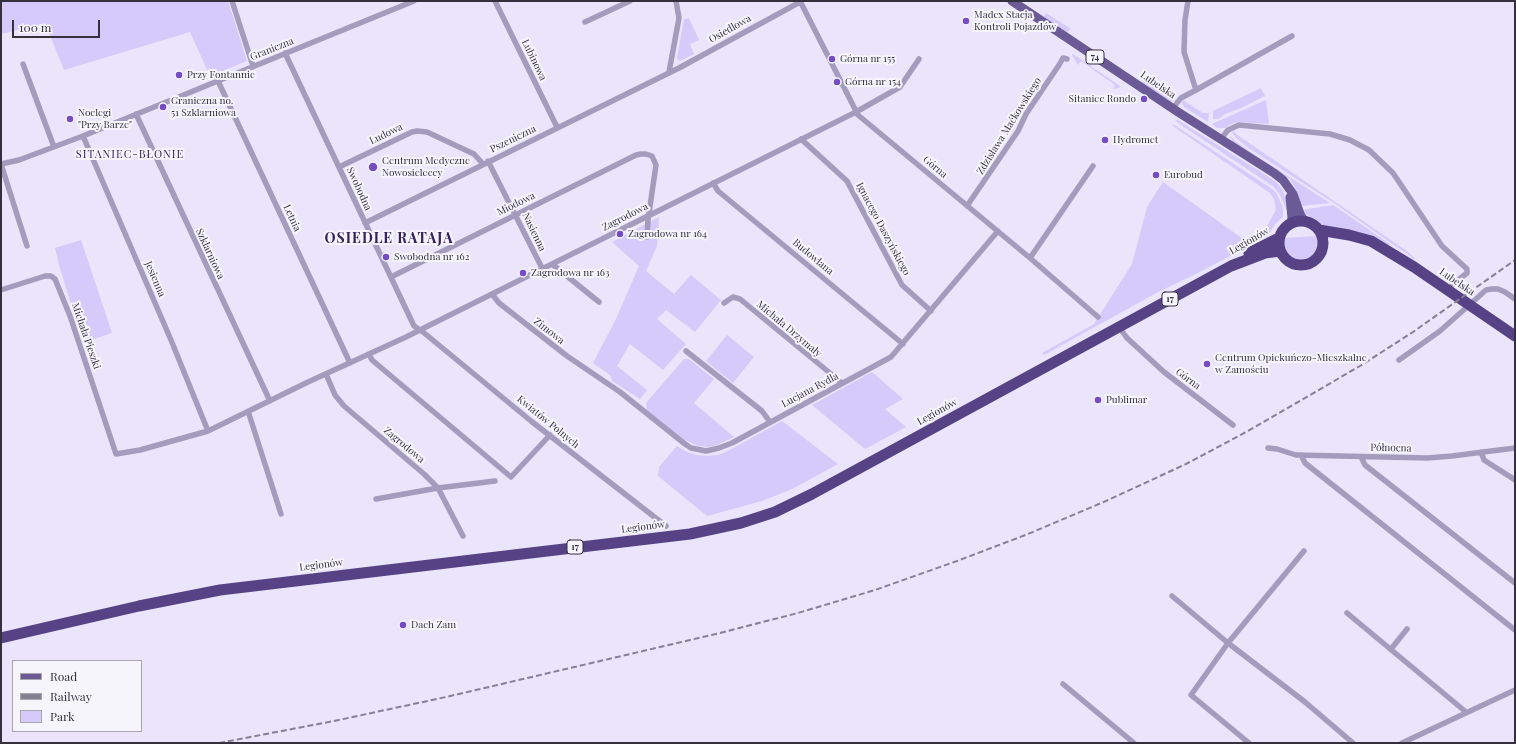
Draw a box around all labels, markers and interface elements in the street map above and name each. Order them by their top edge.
place label: Madex Stacja Kontroli Pojazdów [974,9,1056,32]
scale bar [14,12,102,38]
street label: Osiedlowa [707,12,753,46]
marker: Madex Stacja Kontroli Pojazdów [961,16,971,26]
text: 100 m [19,19,51,35]
street label: Graniczna [248,35,296,63]
street label: Łubinowa [519,37,549,83]
road number: 74 [1086,50,1104,64]
place label: Górna nr 155 [840,53,895,65]
marker: Górna nr 155 [827,54,837,64]
place label: Przy Fontannie [187,69,255,81]
street label: Lubelska [1138,69,1178,101]
marker: Przy Fontannie [174,70,184,80]
street label: Zdzisława Maćkowskiego [974,75,1044,177]
place label: Górna nr 154 [845,76,901,88]
marker: Górna nr 154 [832,77,842,87]
place label: Sitaniec Rondo [1069,93,1136,105]
marker: Sitaniec Rondo [1139,94,1149,104]
place label: Graniczna no. 51 Szklarniowa [171,95,236,118]
marker: Graniczna no. 51 Szklarniowa [158,102,168,112]
place label: Noclegi "Przy Barze" [78,107,132,130]
marker: Noclegi "Przy Barze" [65,114,75,124]
street label: Ludowa [367,121,405,147]
street label: Pszeniczna [488,123,538,155]
place label: Hydromet [1113,134,1158,146]
marker: Hydromet [1100,135,1110,145]
district label: SITANIEC-BŁONIE [76,148,184,162]
street label: Górna [920,153,950,181]
place label: Centrum Medyczne Nowosieleccy [382,155,470,178]
marker: Centrum Medyczne Nowosieleccy [367,161,379,173]
street label: Swobodna [344,165,374,213]
place label: Eurobud [1164,169,1203,181]
marker: Eurobud [1151,170,1161,180]
street label: Ignacego Daszyńskiego [853,180,913,278]
street label: Miodowa [495,190,537,218]
street label: Zagrodowa [600,200,650,234]
street label: Letnia [281,203,303,233]
street label: Nasienna [520,211,548,253]
street label: Legionów [1227,225,1271,257]
street label: Szklarniowa [193,227,227,281]
place label: Zagrodowa nr 164 [628,228,707,240]
marker: Zagrodowa nr 164 [615,229,625,239]
district label: OSIEDLE RATAJA [324,231,454,247]
street label: Budowlana [790,236,836,278]
place label: Swobodna nr 162 [394,251,469,263]
marker: Swobodna nr 162 [381,252,391,262]
street label: Jesienna [142,259,168,299]
street label: Lubelska [1437,266,1477,298]
place label: Zagrodowa nr 163 [531,267,610,279]
marker: Zagrodowa nr 163 [518,268,528,278]
road number: 17 [1162,292,1178,306]
street label: Michała Drzymały [754,298,824,360]
street label: Michała Pieszki [69,301,103,371]
street label: Zimowa [531,315,567,347]
place label: Centrum Opiekuńczo-Mieszkalne w Zamościu [1215,352,1367,376]
marker: Centrum Opiekuńczo-Mieszkalne w Zamościu [1202,359,1212,369]
street label: Górna [1173,366,1203,392]
street label: Lucjana Rydla [780,370,840,410]
street label: Kwiatów Polnych [514,393,582,451]
place label: Publimar [1106,394,1147,406]
marker: Publimar [1093,395,1103,405]
street label: Legionów [915,396,959,428]
street label: Zagrodowa [381,424,427,466]
street label: Północna [1370,442,1412,454]
street label: Legionów [621,518,665,536]
road number: 17 [567,540,583,554]
street label: Legionów [299,556,343,574]
place label: Dach Zam [411,619,456,631]
marker: Dach Zam [398,620,408,630]
legend [12,660,142,732]
text: Road [50,668,77,684]
text: Railway [50,688,92,704]
text: Park [50,708,75,724]

